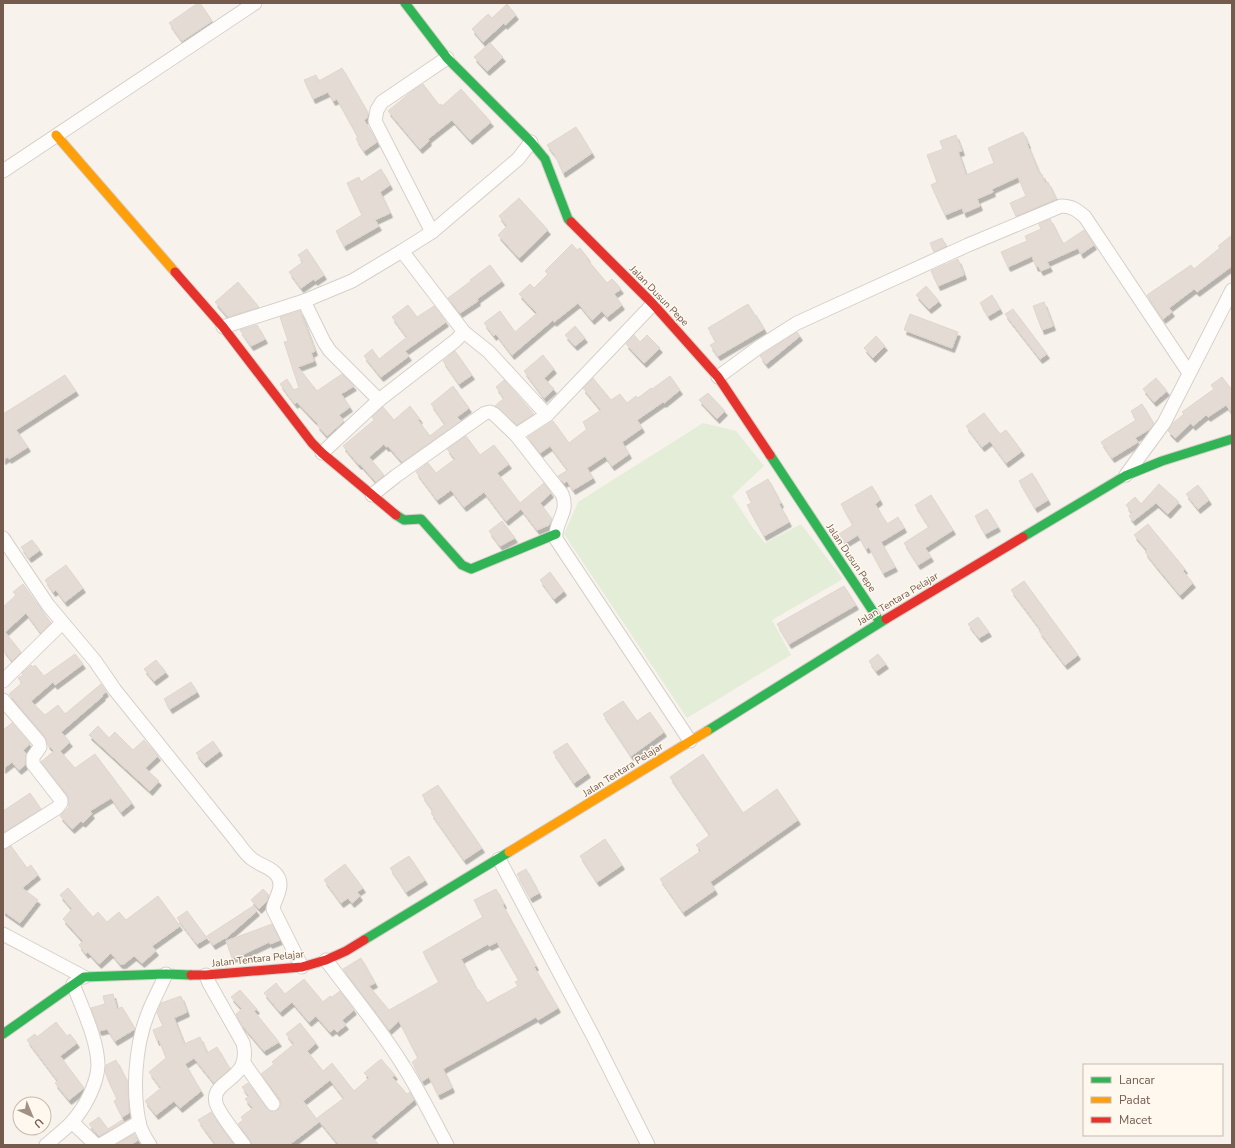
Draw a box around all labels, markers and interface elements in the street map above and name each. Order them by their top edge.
street label: Jalan Dusun Pepe [626,262,692,329]
street label: Jalan Dusun Pepe [822,520,879,595]
street label: Jalan Tentara Pelajar [854,569,942,629]
street label: Jalan Tentara Pelajar [579,739,666,801]
street label: Jalan Tentara Pelajar [210,947,305,971]
legend [1083,1064,1223,1136]
text: Lancar [1119,1072,1156,1088]
text: Padat [1119,1092,1151,1108]
north arrow [12,1096,52,1136]
text: Macet [1119,1112,1152,1128]
text: U [30,1115,47,1131]

